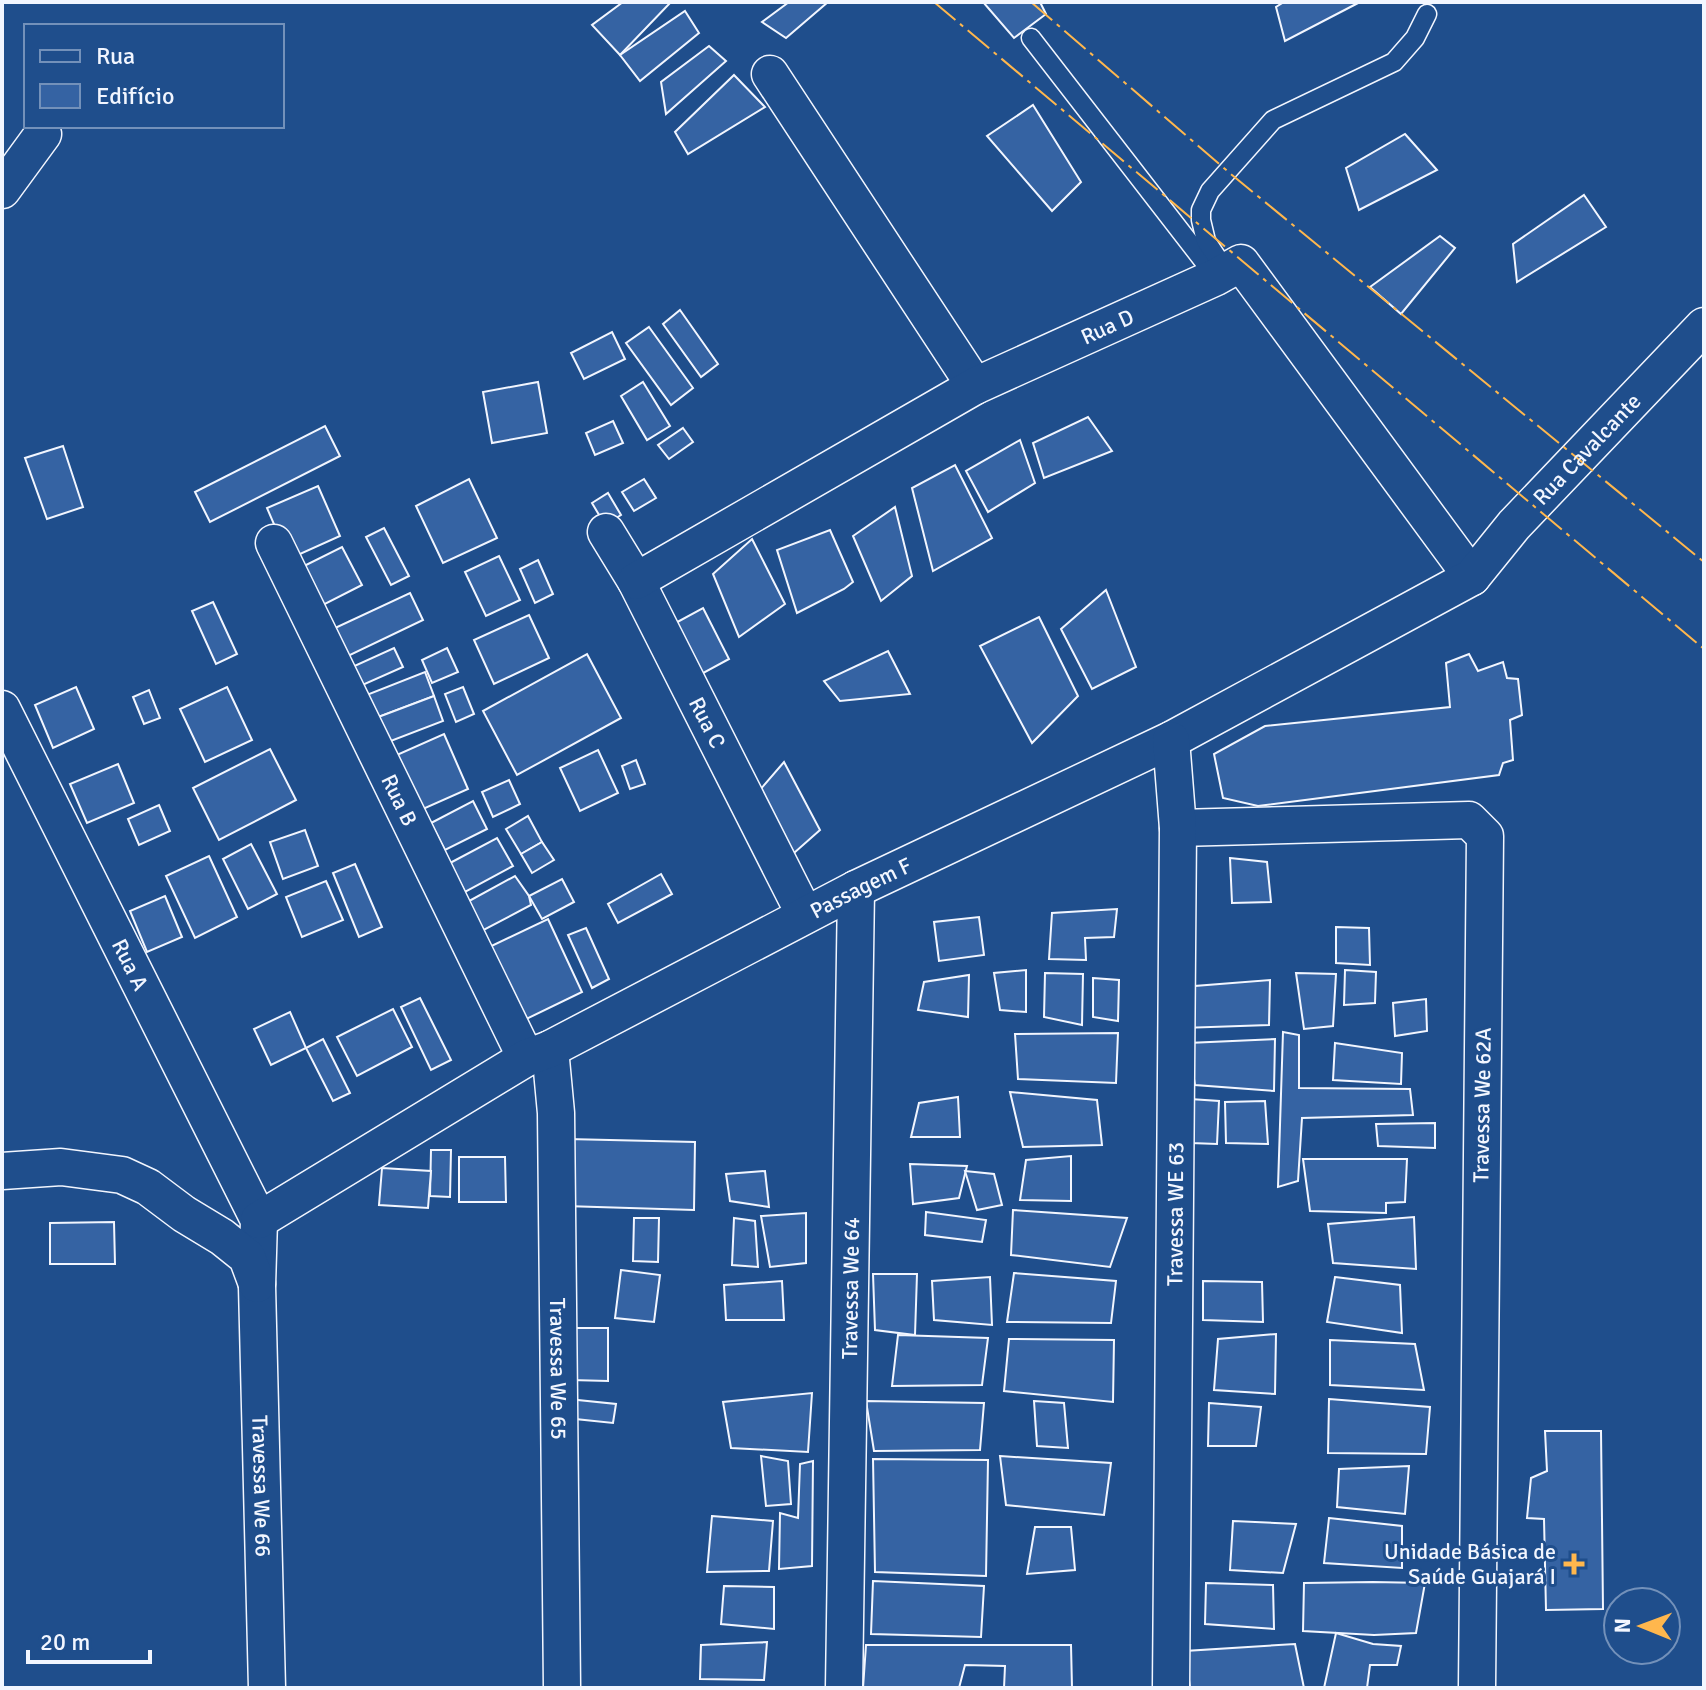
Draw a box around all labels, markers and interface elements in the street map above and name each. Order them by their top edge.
legend [24,24,284,128]
text: Rua [96,41,135,71]
text: Edifício [96,81,174,111]
street label: Rua D [1076,303,1138,350]
street label: Rua Cavalcante [1527,387,1646,510]
street label: Rua C [683,692,732,753]
street label: Rua B [376,770,424,830]
street label: Passagem F [805,851,916,924]
street label: Rua A [106,934,155,995]
street label: Travessa We 62A [1467,1027,1497,1183]
street label: Travessa WE 63 [1161,1142,1189,1286]
street label: Travessa We 64 [835,1217,865,1359]
street label: Travessa We 65 [544,1298,573,1440]
street label: Travessa We 66 [247,1415,277,1557]
place label: Unidade Básica de Saúde Guajará I [1384,1538,1556,1590]
marker: Unidade Básica de Saúde Guajará I [1563,1553,1585,1575]
north arrow [1602,1586,1682,1666]
scale bar [28,1614,150,1664]
text: N [1609,1618,1636,1634]
text: 20 m [40,1627,90,1657]

